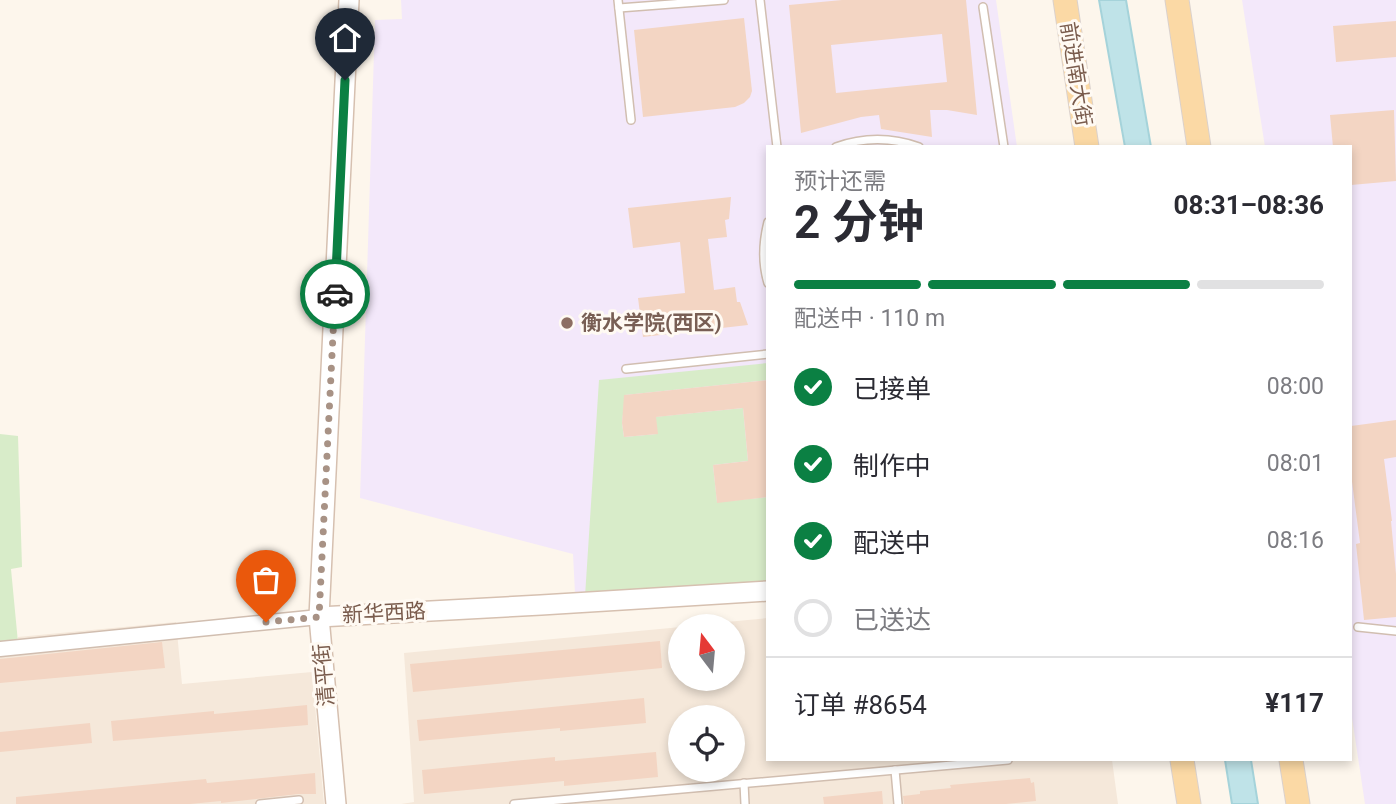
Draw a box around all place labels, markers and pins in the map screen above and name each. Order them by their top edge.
pin [315,8,375,80]
place label: 衡水学院(西区) [581,311,722,335]
marker: 衡水学院(西区) [559,315,575,331]
pin [236,550,296,622]

